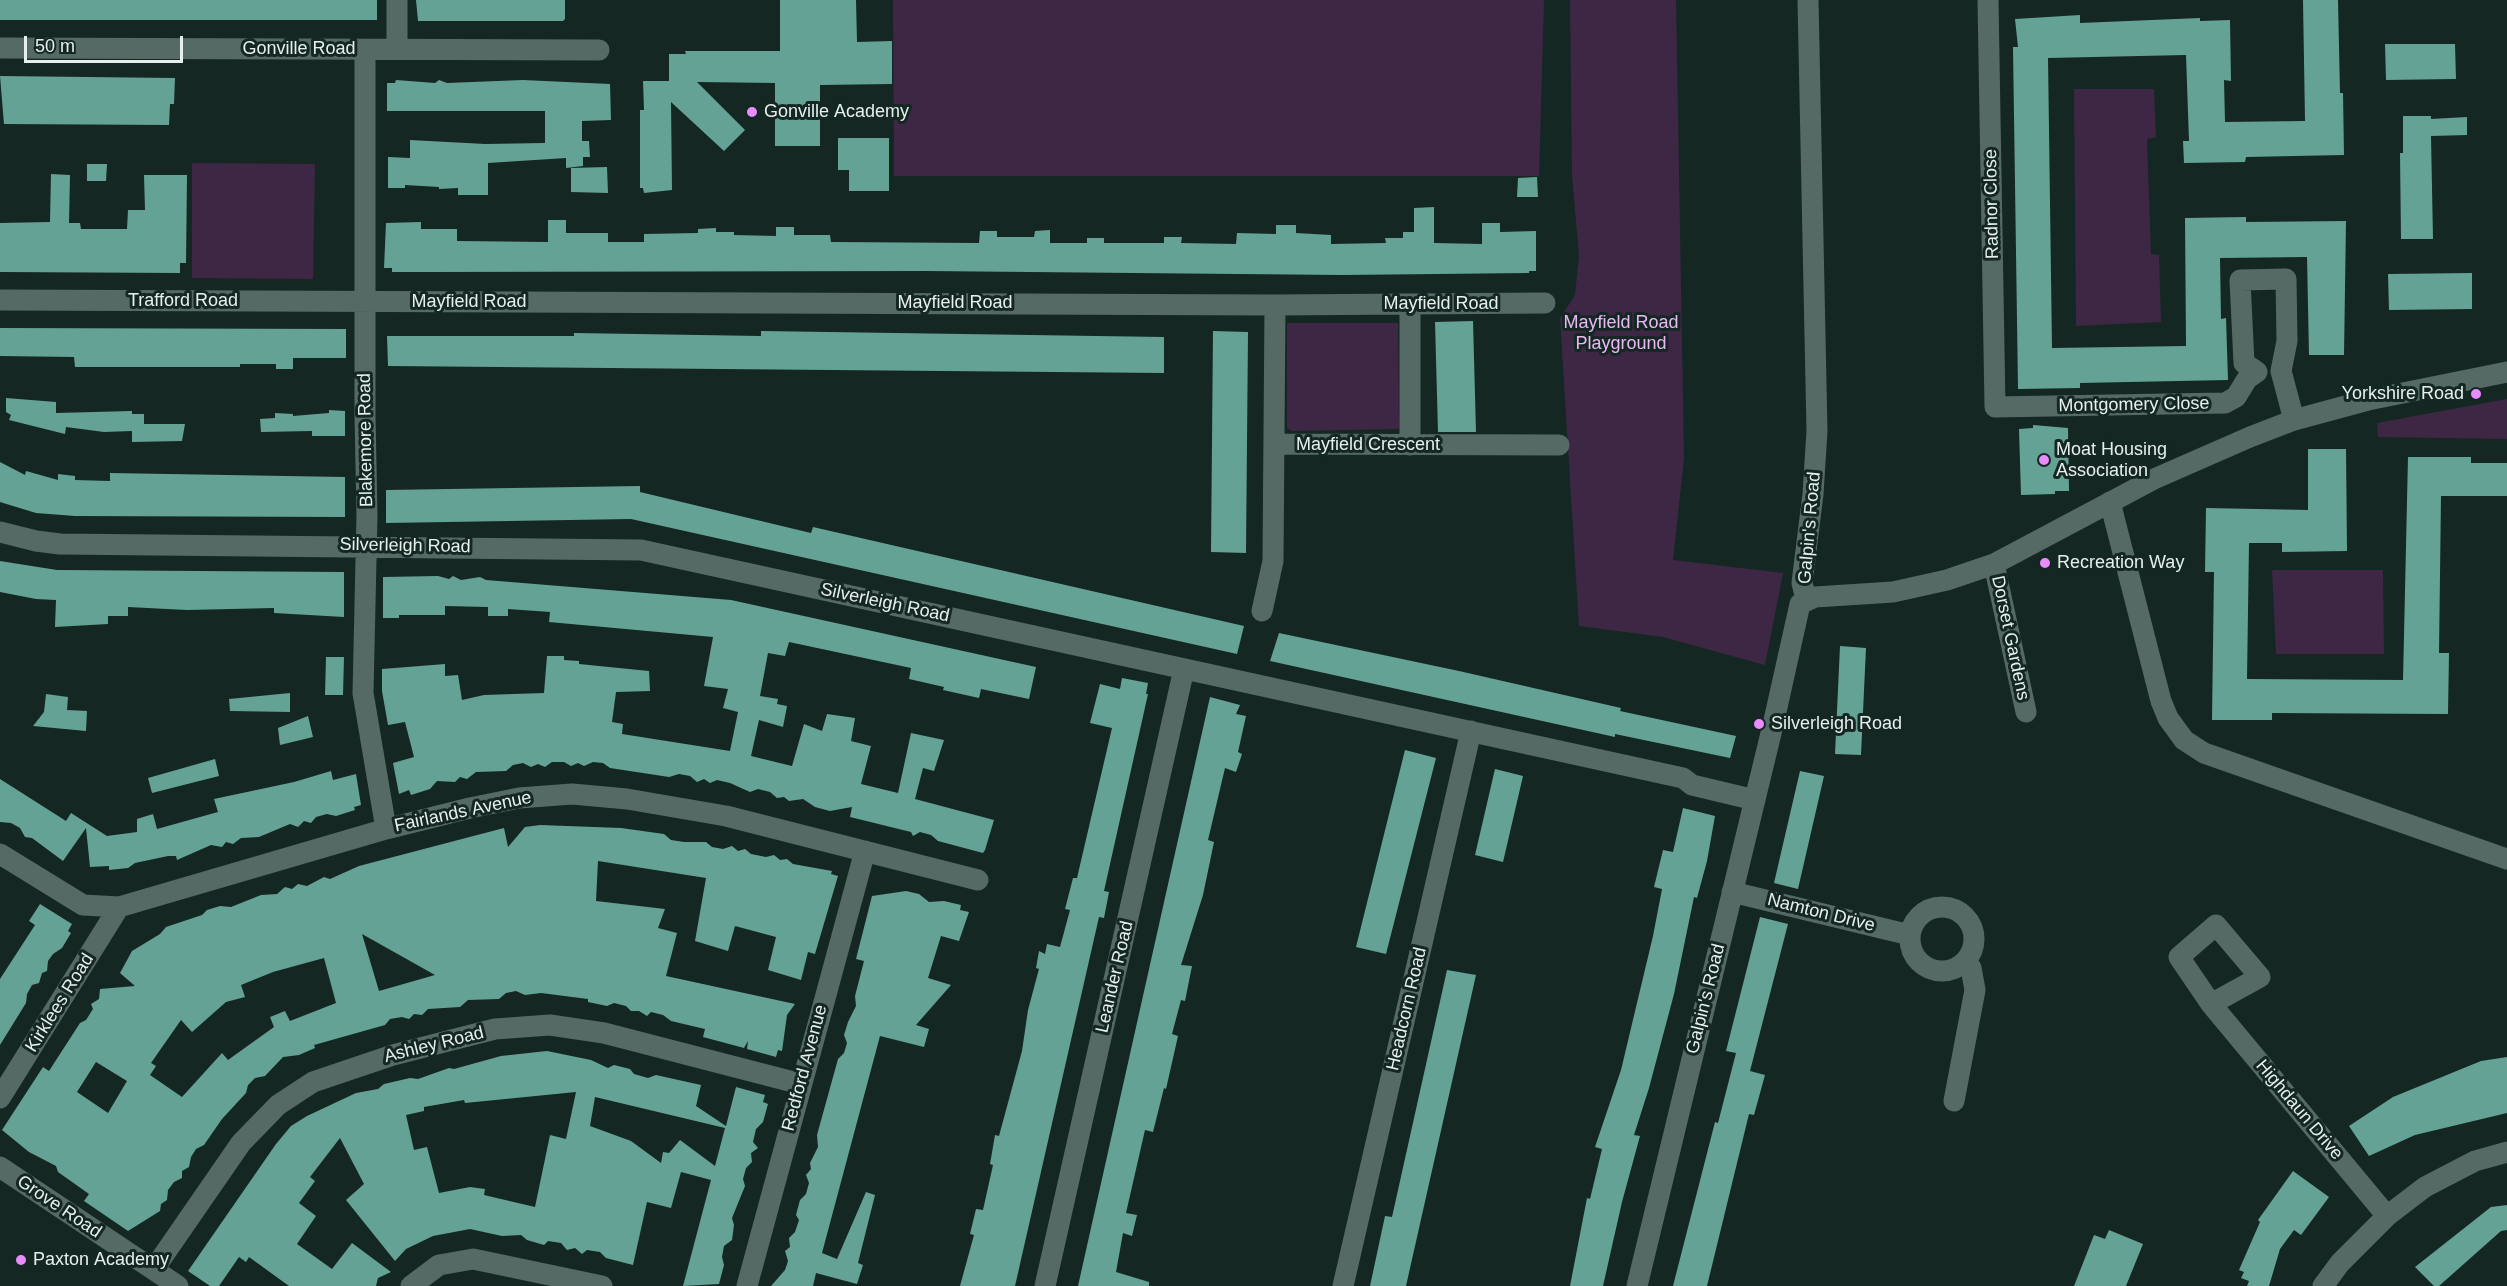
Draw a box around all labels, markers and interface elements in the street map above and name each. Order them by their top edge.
scale bar [27,24,186,62]
text: 50 m [35,36,75,56]
street label: Gonville Road [242,38,356,60]
place label: Gonville Academy [764,101,909,123]
marker: Gonville Academy [745,105,759,119]
street label: Radnor Close [1980,149,2004,259]
street label: Trafford Road [128,290,238,312]
street label: Mayfield Road [411,291,527,313]
street label: Mayfield Road [897,292,1013,314]
street label: Mayfield Road [1383,293,1499,315]
park label: Mayfield Road Playground [1563,312,1679,354]
street label: Blakemore Road [354,373,378,507]
place label: Yorkshire Road [2342,383,2464,405]
marker: Yorkshire Road [2469,387,2483,401]
street label: Montgomery Close [2058,393,2210,417]
street label: Mayfield Crescent [1296,434,1440,456]
place label: Moat Housing Association [2056,439,2167,482]
marker: Moat Housing Association [2037,453,2051,467]
street label: Galpin's Road [1794,471,1826,585]
street label: Silverleigh Road [339,534,471,558]
place label: Recreation Way [2057,552,2184,574]
marker: Recreation Way [2038,556,2052,570]
street label: Dorset Gardens [1986,574,2034,702]
street label: Silverleigh Road [819,579,951,627]
place label: Silverleigh Road [1771,713,1902,735]
marker: Silverleigh Road [1752,717,1766,731]
street label: Fairlands Avenue [392,787,534,837]
street label: Namton Drive [1765,889,1877,937]
street label: Leander Road [1092,919,1138,1035]
street label: Galpin's Road [1682,942,1730,1056]
street label: Headcorn Road [1382,945,1432,1073]
street label: Kirklees Road [21,950,99,1056]
street label: Redford Avenue [778,1003,832,1133]
street label: Ashley Road [382,1022,486,1068]
street label: Highdaun Drive [2251,1056,2347,1164]
street label: Grove Road [13,1171,105,1243]
place label: Paxton Academy [33,1249,169,1271]
marker: Paxton Academy [14,1253,28,1267]

